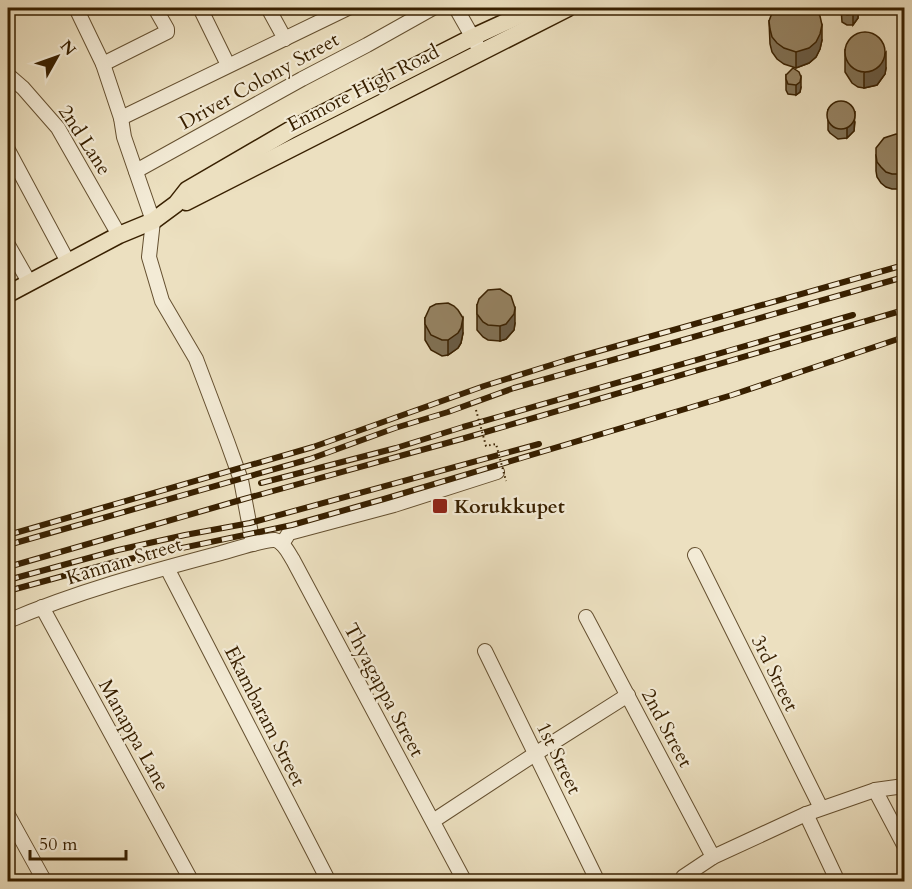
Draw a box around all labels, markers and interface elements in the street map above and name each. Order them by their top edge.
street label: Driver Colony Street [174,26,344,136]
north arrow [27,27,87,87]
text: N [55,36,81,60]
street label: Enmore High Road [282,38,444,138]
street label: 2nd Lane [52,100,118,180]
place label: Korukkupet [454,493,565,520]
marker: Korukkupet [431,497,449,515]
street label: Kannan Street [63,530,186,591]
street label: Thyagappa Street [337,618,431,762]
street label: 3rd Street [745,630,805,716]
street label: Ekambaram Street [218,641,312,791]
street label: Manappa Lane [92,674,176,796]
street label: 2nd Street [635,684,699,773]
street label: 1st Street [530,718,588,799]
scale bar [30,823,126,861]
text: 50 m [39,832,78,857]

